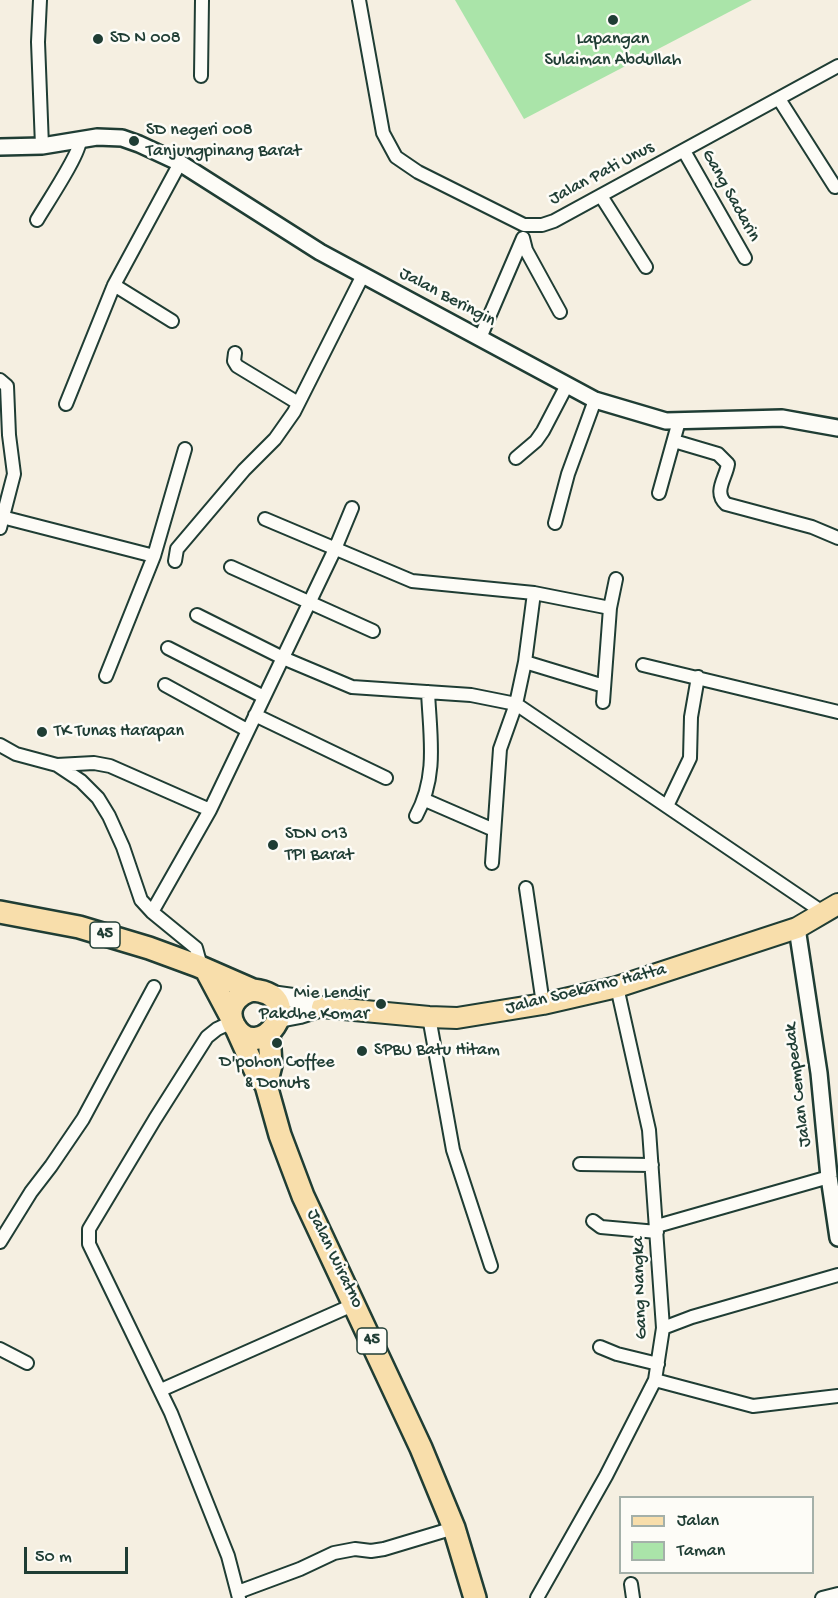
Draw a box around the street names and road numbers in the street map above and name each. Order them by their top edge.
street label: Jalan Pati Unus [546,137,658,211]
street label: Gang Sadarin [696,146,764,246]
street label: Jalan Beringin [395,264,499,332]
road number: 45 [90,922,120,948]
street label: Jalan Soekarno Hatta [503,960,669,1020]
street label: Jalan Cempedak [781,1022,817,1148]
street label: Jalan Wiratno [301,1206,367,1312]
street label: Gang Nangka [628,1236,654,1340]
road number: 45 [357,1328,387,1354]

